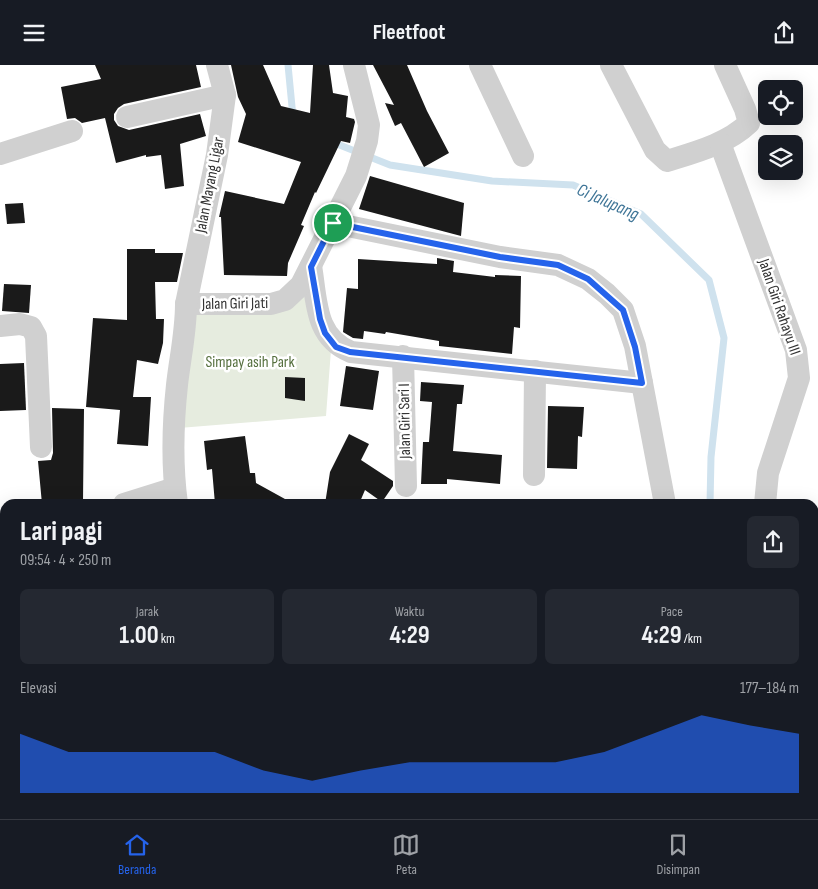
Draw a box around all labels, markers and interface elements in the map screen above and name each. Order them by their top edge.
icon: menu [20,19,48,47]
text: Fleetfoot [373,19,445,46]
icon: share [770,19,798,47]
map controls [758,80,803,180]
button: locate [758,80,803,125]
street label: Jalan Mayang Ligar [191,135,229,236]
button: layers [758,135,803,180]
water label: Ci Jalupang [574,179,643,225]
pin [312,202,354,244]
icon: arrive [319,209,347,237]
street label: Jalan Giri Rahayu III [753,255,804,358]
street label: Jalan Giri Jati [201,294,268,314]
park label: Simpay asih Park [205,353,295,372]
street label: Jalan Giri Sari I [395,383,415,460]
text: Lari pagi [20,515,102,548]
button: share [747,516,799,568]
text: 09:54 · 4 × 250 m [20,551,111,570]
text: Jarak [136,603,159,620]
text: Waktu [395,603,424,620]
text: Pace [661,603,683,620]
text: 1.00 [119,620,159,651]
text: 4:29 [389,620,430,651]
text: 4:29 [642,620,682,651]
text: km [159,630,175,647]
text: /km [682,630,702,647]
text: Elevasi [20,679,57,698]
text: 177–184 m [740,679,799,698]
tab: Beranda [118,831,156,878]
tab: Peta [392,831,420,878]
tab: Disimpan [657,831,700,878]

